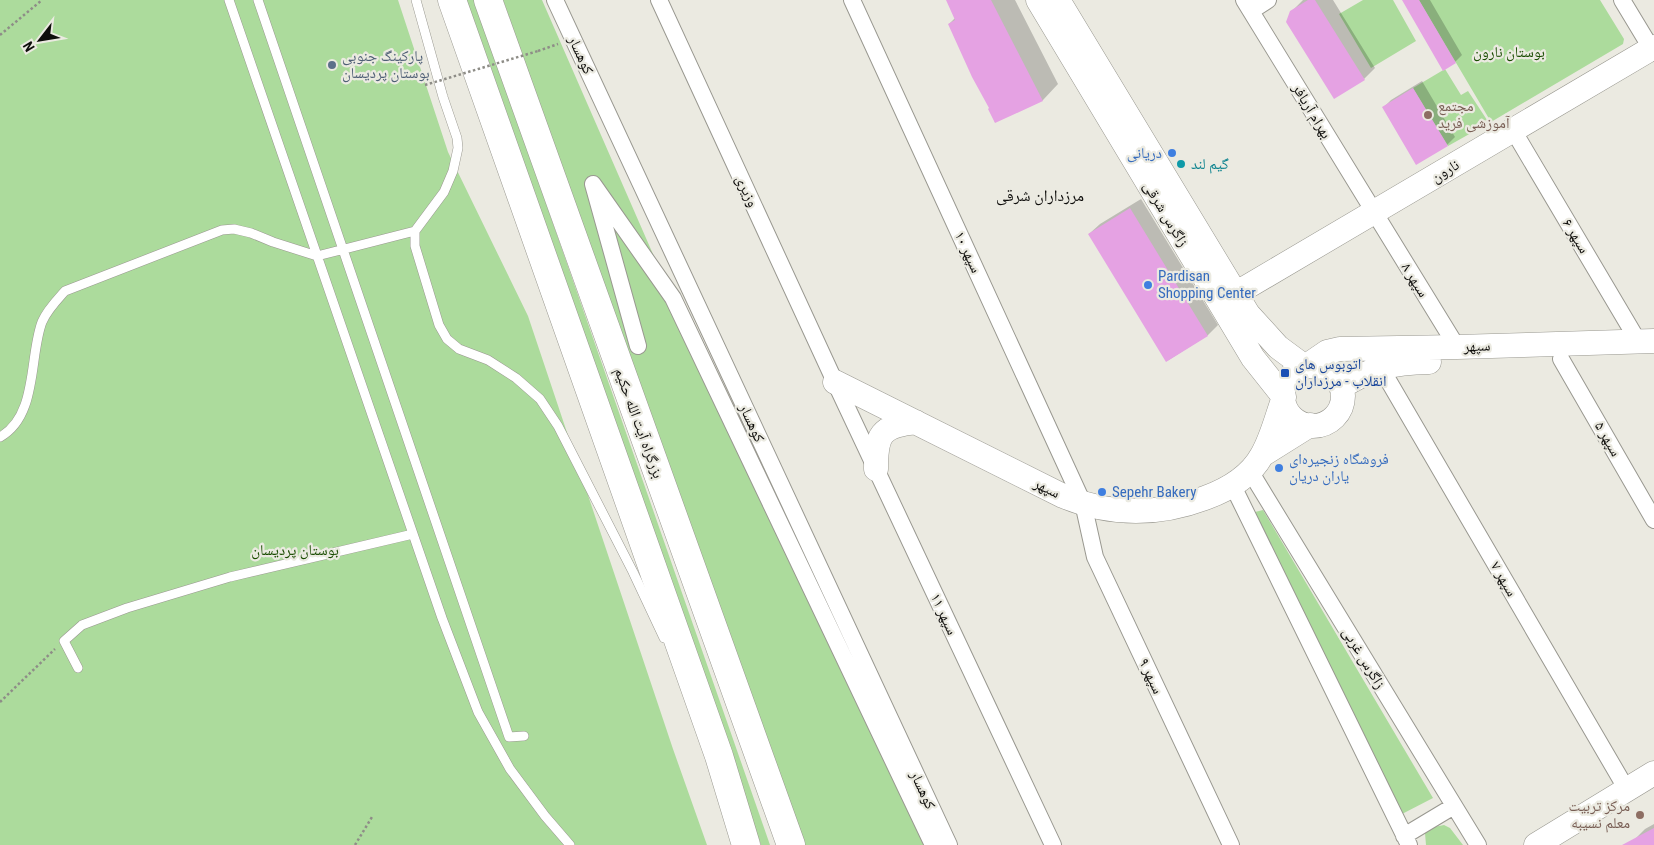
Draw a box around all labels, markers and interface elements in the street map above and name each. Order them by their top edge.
north arrow [15,15,65,65]
street label: کوهسار [564,32,598,77]
text: N [20,39,38,54]
park label: بوستان نارون [1473,43,1545,62]
place label: پارکینگ جنوبی بوستان پردیسان [342,47,430,83]
marker: پارکینگ جنوبی بوستان پردیسان [326,59,338,71]
street label: بهرام آریافر [1287,79,1335,142]
place label: مجتمع آموزشی فرید [1438,97,1511,133]
marker: مجتمع آموزشی فرید [1422,109,1434,121]
place label: دریانی [1127,144,1162,163]
marker: دریانی [1166,147,1178,159]
place label: گیم لند [1191,155,1229,174]
street label: نارون [1428,156,1463,187]
marker: گیم لند [1175,158,1187,170]
street label: وزیری [731,172,762,210]
street label: زاگرس شرقی [1139,178,1193,251]
district label: مرزداران شرقی [996,186,1084,206]
street label: سپهر ۶ [1559,215,1593,257]
street label: سپهر ۱۰ [950,228,986,276]
street label: سپهر ۸ [1397,259,1433,301]
place label: Pardisan Shopping Center [1158,267,1256,302]
marker: Pardisan Shopping Center [1142,279,1154,291]
street label: سپهر [1462,337,1491,356]
place label: اتوبوس های انقلاب - مرزداران [1295,355,1386,391]
street label: بزرگراه آیت الله حکیم [610,365,667,481]
marker: اتوبوس های انقلاب - مرزداران [1279,367,1291,379]
street label: کوهسار [735,400,769,445]
street label: سپهر ۵ [1591,418,1625,460]
place label: فروشگاه زنجیره‌ای یاران دریان [1289,450,1389,486]
marker: فروشگاه زنجیره‌ای یاران دریان [1273,462,1285,474]
street label: سپهر [1030,474,1063,502]
place label: Sepehr Bakery [1112,483,1196,501]
marker: Sepehr Bakery [1096,486,1108,498]
park label: بوستان پردیسان [251,541,339,560]
street label: سپهر ۷ [1487,558,1521,600]
street label: سپهر ۱۱ [926,590,962,638]
street label: زاگرس غربی [1338,624,1389,693]
street label: سپهر ۹ [1135,655,1167,697]
street label: کوهسار [906,767,940,812]
place label: مرکز تربیت معلم نسیبه [1568,797,1630,833]
marker: مرکز تربیت معلم نسیبه [1634,809,1646,821]

